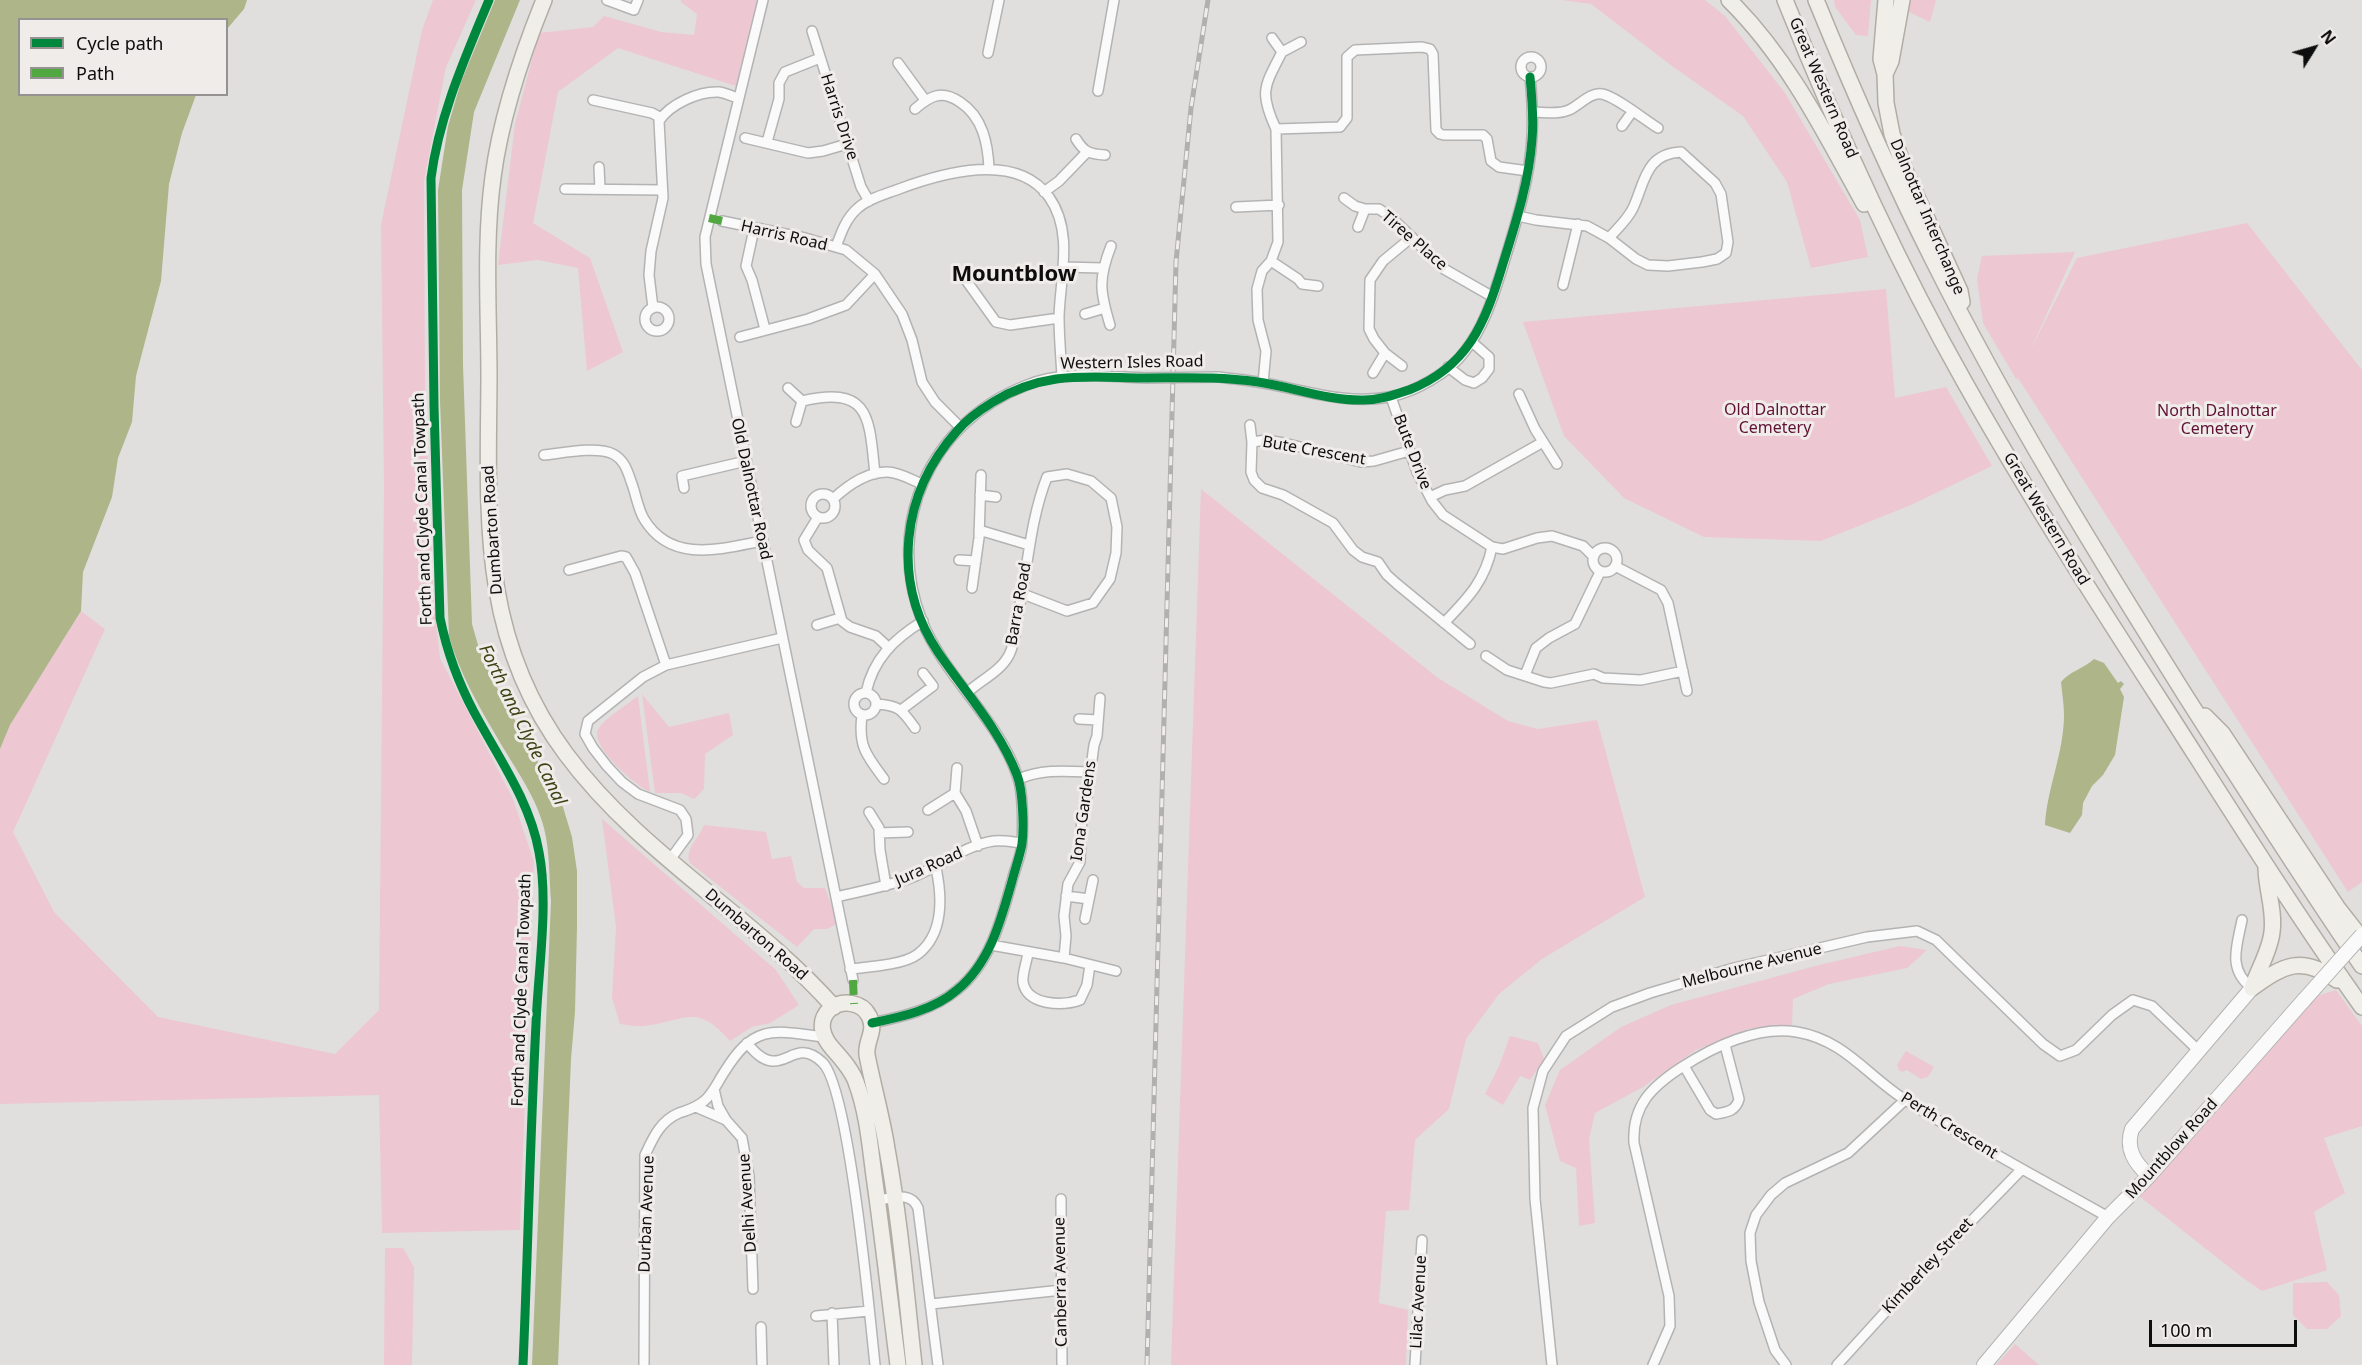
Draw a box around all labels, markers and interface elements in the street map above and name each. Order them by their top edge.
street label: Great Western Road [1785,15,1861,161]
legend [18,18,228,96]
north arrow [2284,18,2344,78]
text: N [2316,25,2341,49]
text: Cycle path [76,31,163,55]
text: Path [76,61,115,85]
street label: Harris Drive [816,71,862,163]
street label: Dalnottar Interchange [1885,136,1969,298]
street label: Tiree Place [1377,207,1451,275]
street label: Harris Road [739,217,829,255]
district label: Mountblow [951,262,1077,288]
street label: Western Isles Road [1060,352,1204,374]
street label: Forth and Clyde Canal Towpath [409,392,437,626]
park label: Old Dalnottar Cemetery [1724,400,1826,438]
park label: North Dalnottar Cemetery [2157,401,2277,439]
street label: Bute Drive [1389,412,1435,492]
street label: Old Dalnottar Road [727,416,775,562]
street label: Bute Crescent [1261,432,1367,470]
street label: Great Western Road [1999,449,2093,589]
street label: Dumbarton Road [479,465,507,595]
street label: Barra Road [1002,561,1036,647]
water label: Forth and Clyde Canal [474,641,570,809]
street label: Iona Gardens [1067,759,1101,863]
street label: Jura Road [892,844,966,890]
street label: Forth and Clyde Canal Towpath [508,873,536,1107]
street label: Dumbarton Road [701,885,811,985]
street label: Melbourne Avenue [1680,939,1824,993]
street label: Perth Crescent [1897,1089,2001,1163]
street label: Mountblow Road [2122,1095,2222,1203]
street label: Delhi Avenue [735,1153,761,1253]
street label: Durban Avenue [635,1155,659,1273]
street label: Kimberley Street [1879,1214,1977,1318]
street label: Canberra Avenue [1050,1217,1072,1347]
street label: Lilac Avenue [1407,1255,1431,1349]
scale bar [2152,1308,2300,1346]
text: 100 m [2160,1318,2212,1342]

